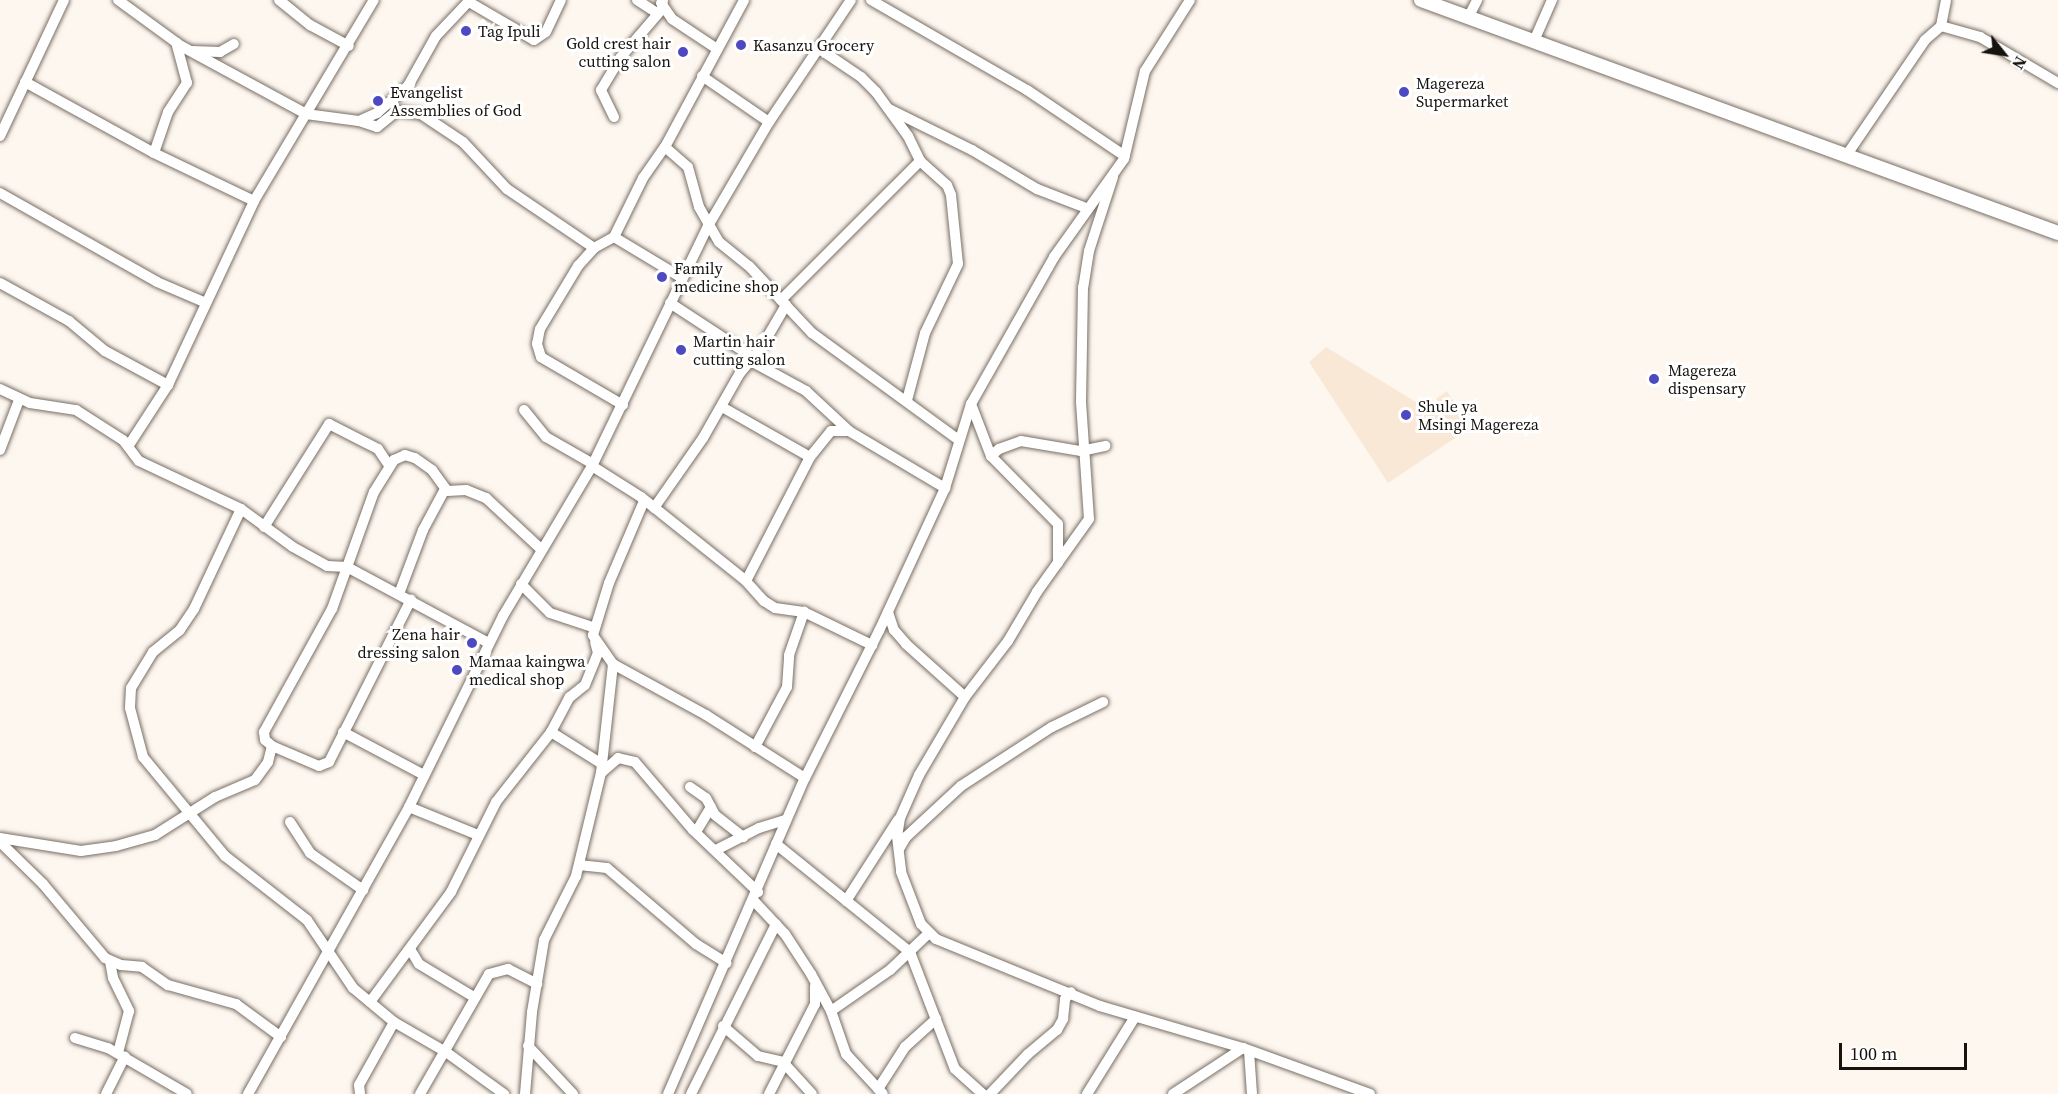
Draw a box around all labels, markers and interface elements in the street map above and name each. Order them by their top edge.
place label: Tag Ipuli [478,21,540,41]
marker: Tag Ipuli [459,24,473,38]
north arrow [1974,24,2034,84]
place label: Gold crest hair cutting salon [566,33,671,71]
place label: Kasanzu Grocery [753,35,874,55]
marker: Kasanzu Grocery [734,38,748,52]
marker: Gold crest hair cutting salon [676,45,690,59]
text: N [2007,52,2032,74]
place label: Magereza Supermarket [1416,73,1508,111]
place label: Evangelist Assemblies of God [390,82,521,120]
marker: Magereza Supermarket [1397,85,1411,99]
marker: Evangelist Assemblies of God [371,94,385,108]
place label: Family medicine shop [674,258,779,296]
marker: Family medicine shop [655,270,669,284]
place label: Martin hair cutting salon [693,331,785,369]
marker: Martin hair cutting salon [674,343,688,357]
place label: Magereza dispensary [1668,360,1746,398]
marker: Magereza dispensary [1645,370,1663,388]
place label: Shule ya Msingi Magereza [1418,396,1539,434]
marker: Shule ya Msingi Magereza [1399,408,1413,422]
place label: Zena hair dressing salon [357,624,460,662]
marker: Zena hair dressing salon [465,636,479,650]
place label: Mamaa kaingwa medical shop [469,651,585,689]
marker: Mamaa kaingwa medical shop [450,663,464,677]
scale bar [1842,1031,1970,1069]
text: 100 m [1850,1041,1897,1066]

